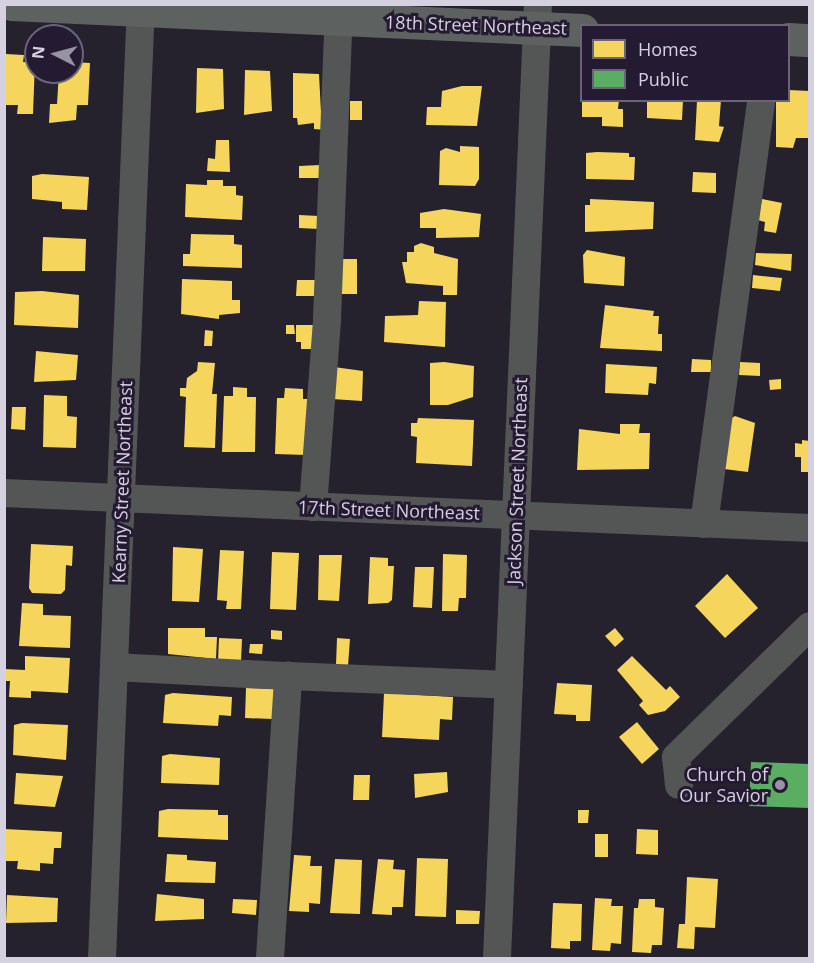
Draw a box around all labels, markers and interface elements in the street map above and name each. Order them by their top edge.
street label: 18th Street Northeast [385,11,567,39]
north arrow [24,24,84,84]
legend [580,24,790,102]
text: Homes [638,37,697,61]
text: N [26,45,50,60]
text: Public [638,67,689,91]
street label: Jackson Street Northeast [503,377,531,585]
street label: Kearny Street Northeast [108,380,136,584]
street label: 17th Street Northeast [298,496,480,524]
place label: Church of Our Savior [679,764,768,806]
marker: Church of Our Savior [773,778,787,792]

